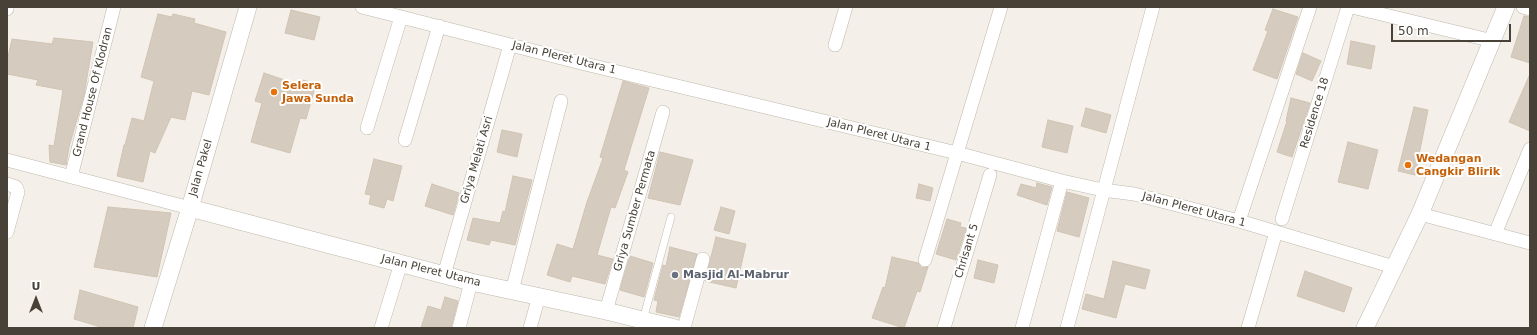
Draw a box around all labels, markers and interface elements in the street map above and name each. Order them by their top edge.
scale bar [1393,16,1513,42]
text: 50 m [1398,24,1429,38]
street label: Grand House Of Klodran [70,26,116,158]
street label: Jalan Pleret Utara 1 [511,39,617,77]
street label: Residence 18 [1298,76,1332,150]
place label: Selera Jawa Sunda [282,79,354,105]
marker: Selera Jawa Sunda [269,87,279,97]
street label: Griya Melati Asri [458,115,496,205]
street label: Jalan Pleret Utara 1 [826,116,932,154]
street label: Jalan Pakel [187,138,215,198]
street label: Griya Sumber Permata [611,149,659,273]
place label: Wedangan Cangkir Blirik [1416,152,1500,178]
marker: Wedangan Cangkir Blirik [1403,160,1413,170]
street label: Jalan Pleret Utara 1 [1141,190,1247,230]
street label: Chrisant 5 [952,222,982,280]
street label: Jalan Pleret Utama [380,252,482,290]
place label: Masjid Al-Mabrur [683,268,789,282]
marker: Masjid Al-Mabrur [670,270,680,280]
north arrow [16,279,56,319]
text: U [32,280,40,293]

